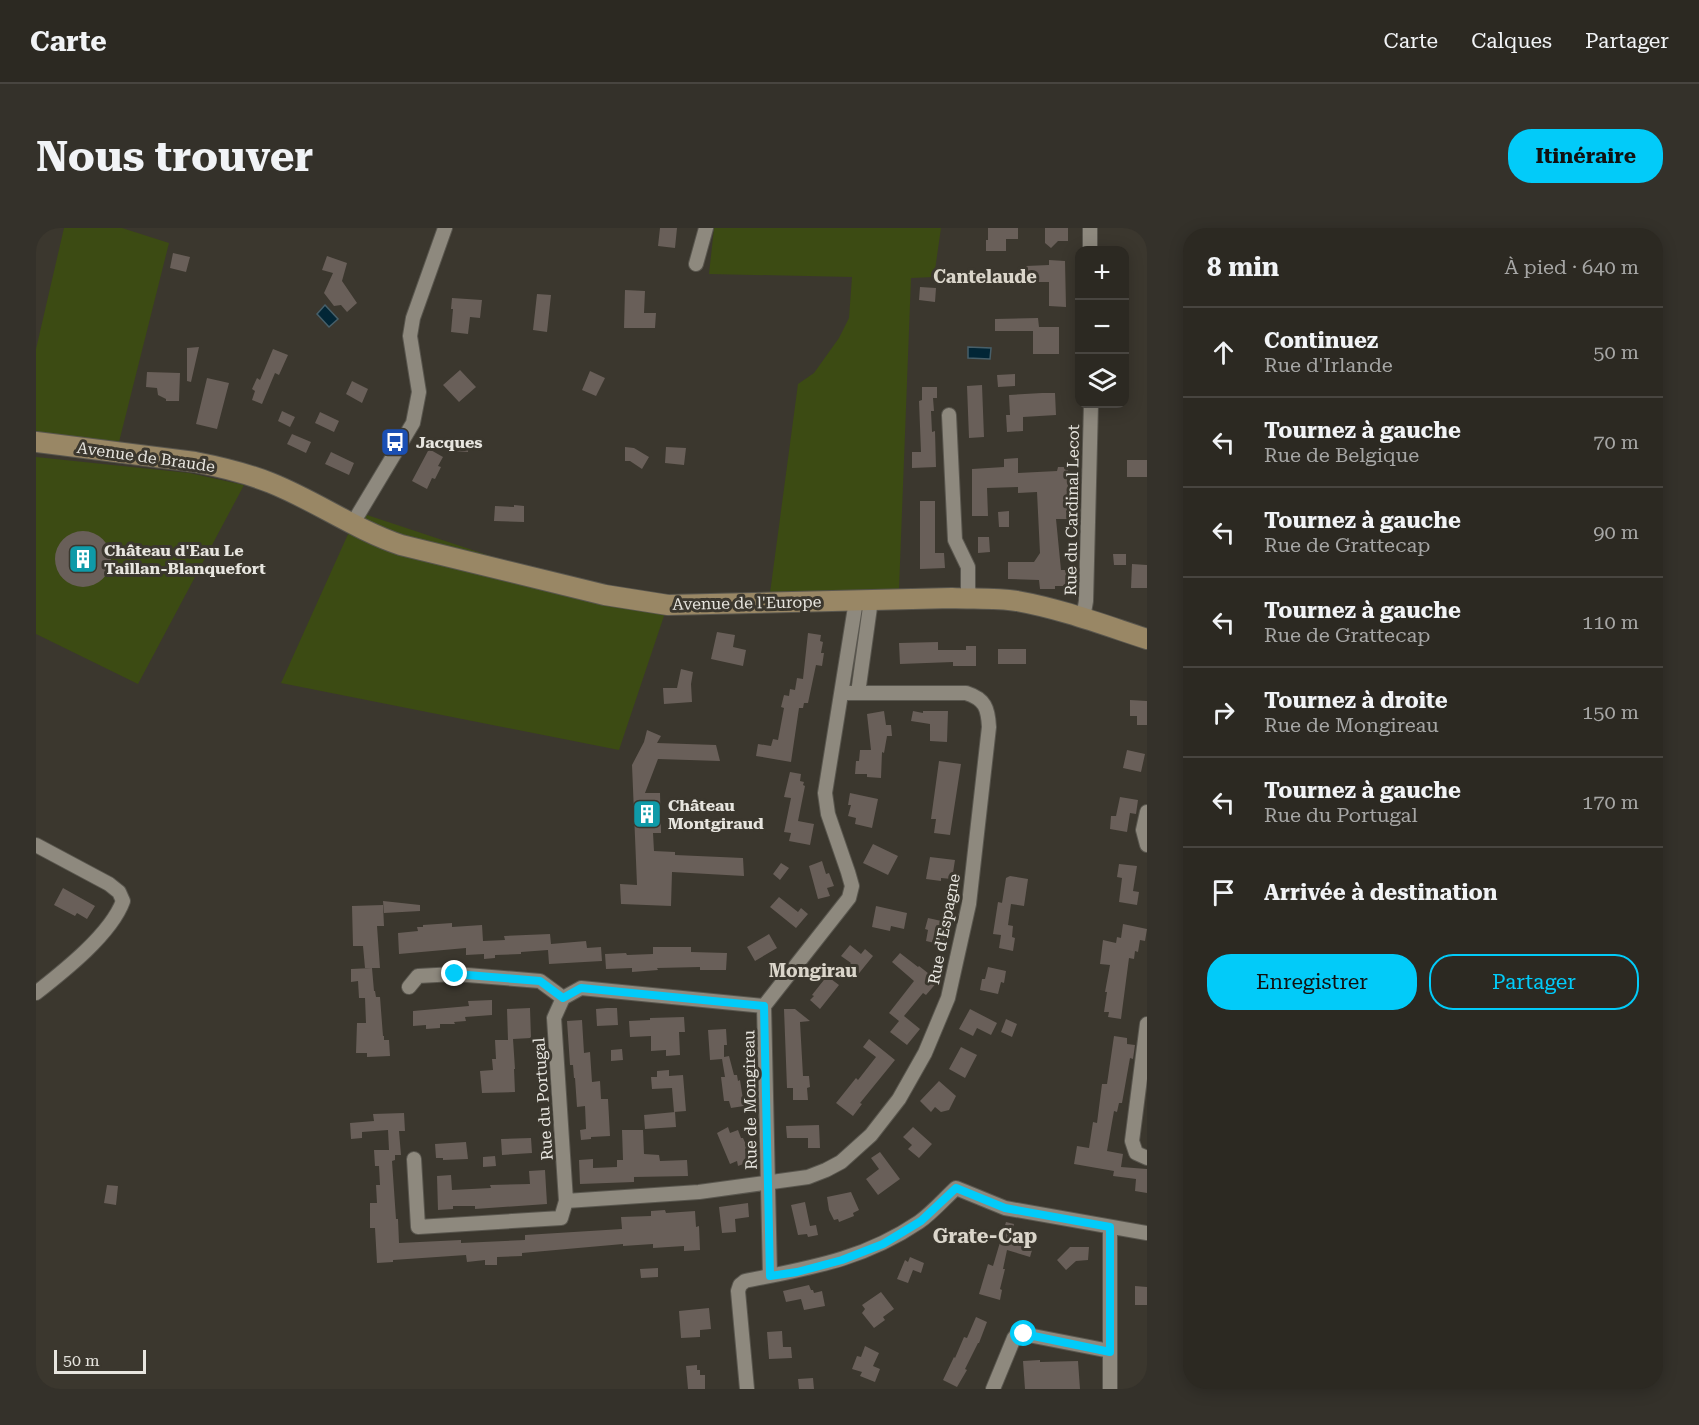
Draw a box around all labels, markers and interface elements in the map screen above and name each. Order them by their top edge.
text: Carte [30,25,107,58]
text: Carte [1384,29,1438,53]
text: Calques [1471,29,1552,53]
text: Partager [1585,29,1669,53]
button: Itinéraire [1508,129,1663,183]
text: Nous trouver [36,132,313,181]
map controls [1075,246,1129,408]
button: + [1075,246,1129,300]
text: 8 min [1207,252,1279,282]
text: À pied · 640 m [1505,255,1639,279]
district label: Cantelaude [933,266,1037,287]
button: − [1075,300,1129,354]
text: Continuez [1264,328,1378,353]
icon: ahead [1207,336,1240,369]
text: 50 m [1593,340,1639,364]
text: Rue d'Irlande [1264,353,1393,377]
button: layers [1075,354,1129,408]
text: Tournez à gauche [1264,418,1461,443]
street label: Rue du Cardinal Lecot [1061,424,1083,596]
bus stop icon: Jacques [379,426,411,458]
icon: left [1207,426,1240,459]
text: 70 m [1593,430,1639,454]
place label: Jacques [416,433,483,452]
street label: Avenue de Braude [76,438,216,476]
text: Rue de Belgique [1264,443,1419,467]
text: Tournez à gauche [1264,508,1461,533]
icon: left [1207,516,1240,549]
text: 90 m [1593,520,1639,544]
text: Rue de Grattecap [1264,533,1430,557]
place label: Château d'Eau Le Taillan-Blanquefort [104,541,266,578]
building icon: Château d'Eau Le Taillan-Blanquefort [67,543,99,575]
street label: Avenue de l'Europe [672,592,822,614]
text: Tournez à gauche [1264,598,1461,623]
icon: left [1207,606,1240,639]
text: 110 m [1582,610,1639,634]
text: Rue de Grattecap [1264,623,1430,647]
text: Tournez à droite [1264,688,1448,713]
icon: right [1207,696,1240,729]
text: 150 m [1582,700,1639,724]
text: Rue de Mongireau [1264,713,1439,737]
text: Tournez à gauche [1264,778,1461,803]
icon: left [1207,786,1240,819]
text: 170 m [1582,790,1639,814]
place label: Château Montgiraud [668,796,764,833]
building icon: Château Montgiraud [631,798,663,830]
text: Rue du Portugal [1264,803,1418,827]
street label: Rue d'Espagne [924,872,964,986]
icon: arrive [1207,876,1240,909]
text: Arrivée à destination [1264,880,1498,905]
button: Enregistrer [1207,954,1417,1010]
button: Partager [1429,954,1639,1010]
route end [441,960,467,986]
district label: Mongirau [769,960,857,981]
street label: Rue de Mongireau [739,1030,761,1170]
street label: Rue du Portugal [529,1037,557,1161]
district label: Grate-Cap [933,1224,1037,1248]
route start [1010,1320,1036,1346]
scale bar [54,1347,146,1374]
text: 50 m [63,1351,100,1370]

